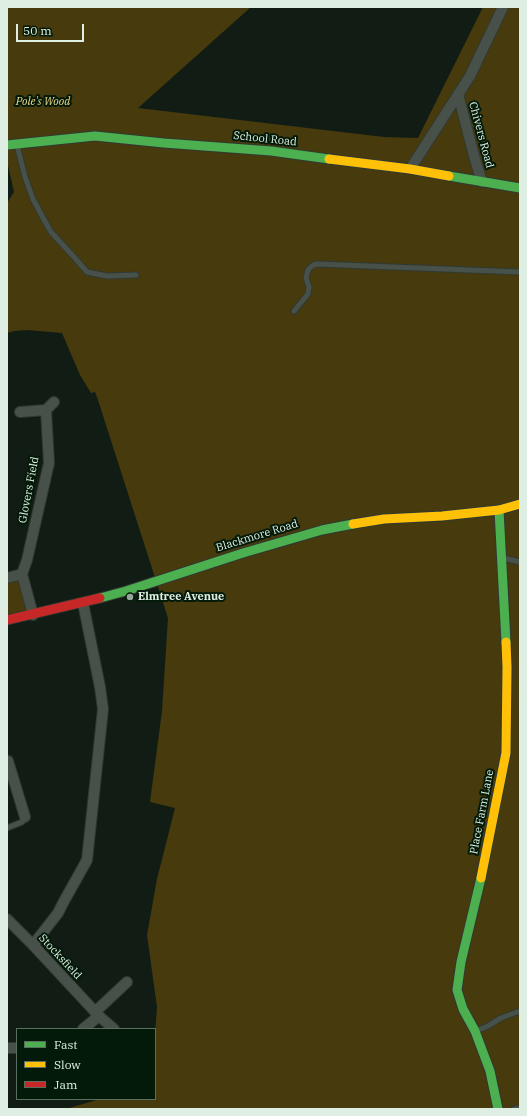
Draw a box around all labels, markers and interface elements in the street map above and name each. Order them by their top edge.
scale bar [18,16,86,42]
text: 50 m [23,23,52,38]
park label: Pole's Wood [16,95,70,109]
street label: Chivers Road [466,100,496,170]
street label: School Road [233,129,297,149]
street label: Glovers Field [16,455,42,525]
street label: Blackmore Road [214,517,300,555]
place label: Elmtree Avenue [138,590,224,604]
marker: Elmtree Avenue [125,592,135,602]
street label: Place Farm Lane [467,769,497,855]
street label: Stocksfield [36,932,84,982]
legend [16,1028,156,1100]
text: Fast [54,1037,78,1052]
text: Slow [54,1057,81,1072]
text: Jam [54,1077,77,1092]

